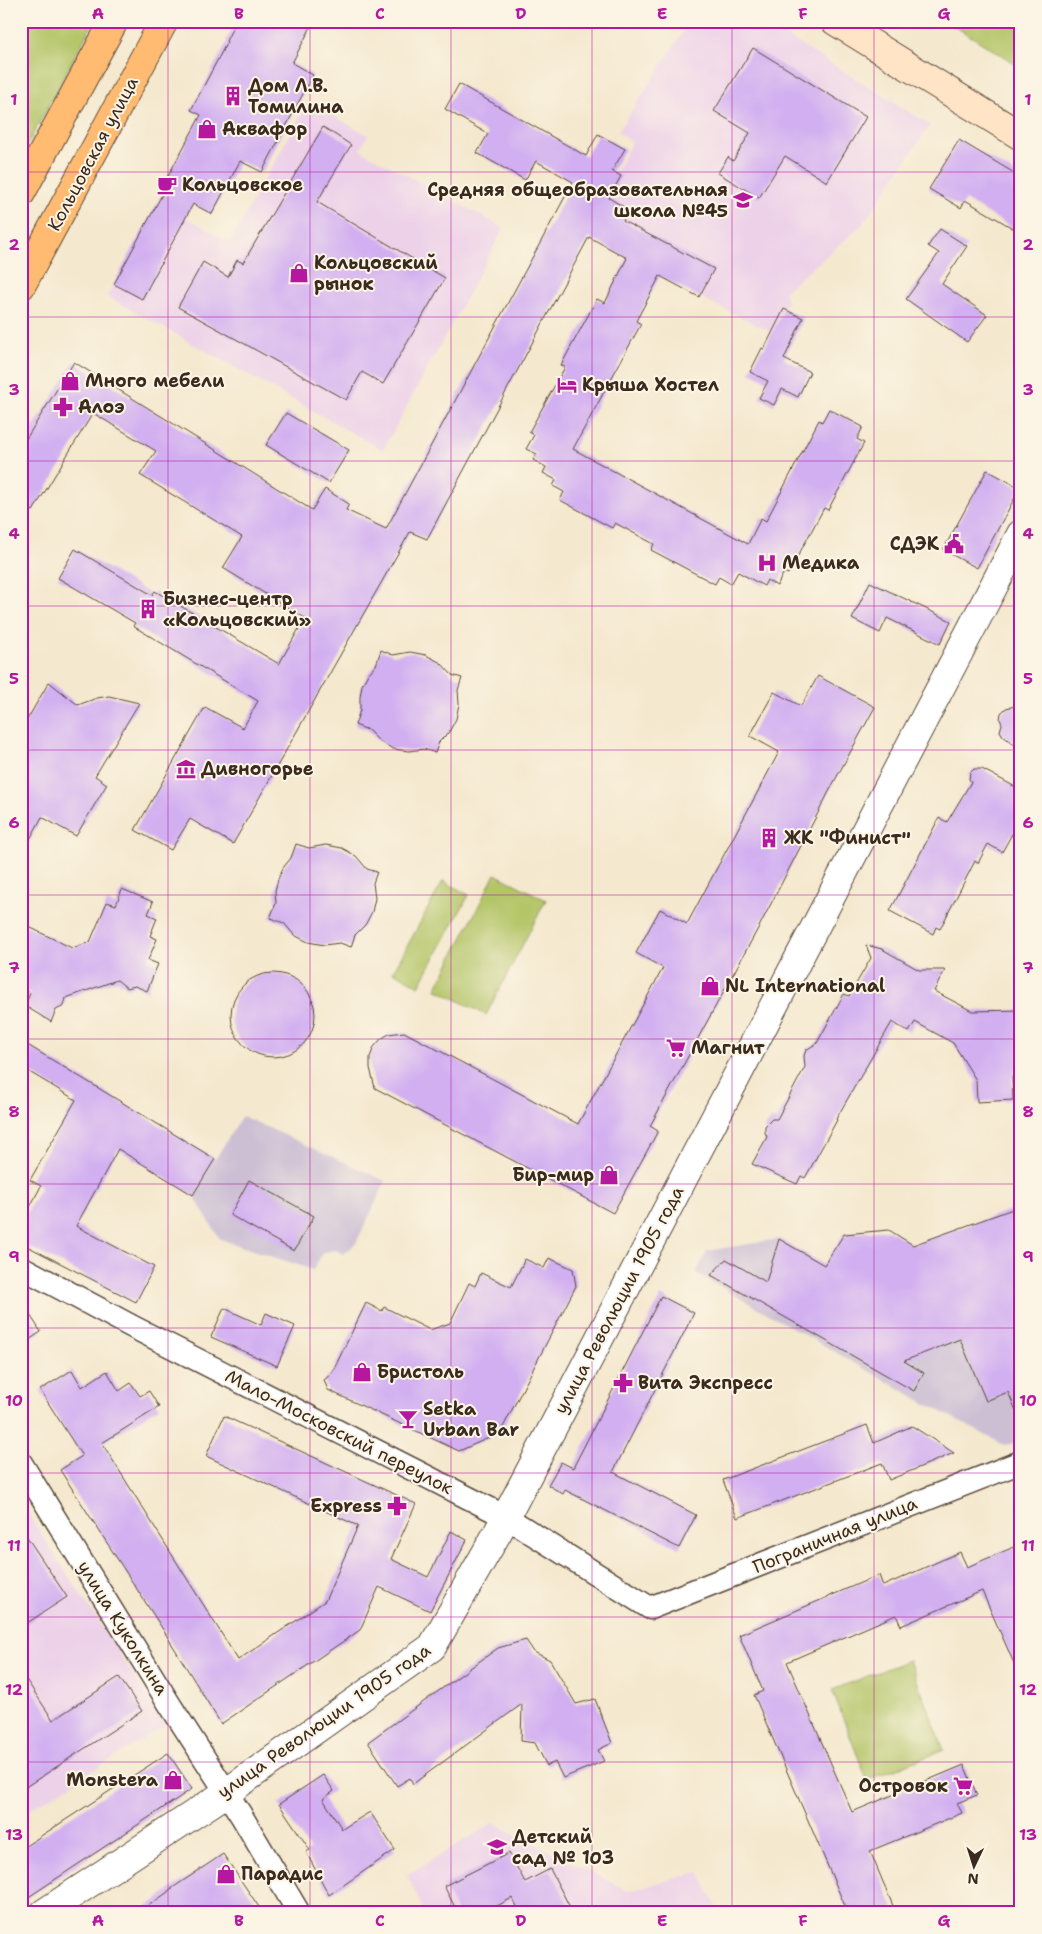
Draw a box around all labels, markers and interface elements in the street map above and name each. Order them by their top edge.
text: A [92,3,104,24]
text: B [234,3,244,24]
text: C [375,3,385,24]
text: D [515,3,527,24]
text: E [657,3,667,24]
text: F [798,3,808,24]
text: G [938,3,951,24]
street label: Кольцовская улица [42,73,144,235]
place label: Дом Л.В. Томилина [248,74,344,119]
building icon: Дом Л.В. Томилина [222,85,244,107]
text: 1 [10,89,18,110]
text: 1 [1024,89,1032,110]
place label: Аквафор [222,117,308,141]
shop icon: Аквафор [196,118,218,140]
place label: Кольцовское [182,173,303,197]
cafe icon: Кольцовское [156,174,178,196]
place label: Средняя общеобразовательная школа №45 [427,178,728,223]
school or university icon: Средняя общеобразовательная школа №45 [732,189,754,211]
text: 2 [8,234,20,255]
text: 2 [1022,234,1034,255]
place label: Кольцовский рынок [314,251,438,296]
shop icon: Кольцовский рынок [288,262,310,284]
place label: Много мебели [85,369,225,393]
shop icon: Много мебели [59,370,81,392]
place label: Крыша Хостел [582,373,719,397]
hotel icon: Крыша Хостел [556,374,578,396]
text: 3 [8,379,20,400]
text: 3 [1022,379,1034,400]
place label: Алоэ [78,395,125,419]
pharmacy icon: Алоэ [52,396,74,418]
text: 4 [8,523,20,544]
text: 4 [1022,523,1034,544]
place label: СДЭК [890,532,940,556]
public building icon: СДЭК [943,533,965,555]
place label: Медика [782,551,860,575]
hospital icon: Медика [756,552,778,574]
place label: Бизнес-центр «Кольцовский» [163,587,311,632]
building icon: Бизнес-центр «Кольцовский» [137,598,159,620]
text: 5 [9,668,19,689]
text: 5 [1023,668,1033,689]
place label: Дивногорье [201,757,314,781]
museum icon: Дивногорье [175,758,197,780]
text: 6 [8,812,20,833]
text: 6 [1022,812,1034,833]
place label: ЖК "Финист" [784,826,911,850]
building icon: ЖК "Финист" [758,827,780,849]
text: 7 [8,957,20,978]
text: 7 [1022,957,1034,978]
place label: NL International [725,974,885,998]
shop icon: NL International [699,975,721,997]
place label: Магнит [691,1036,765,1060]
supermarket icon: Магнит [665,1037,687,1059]
text: 8 [8,1101,20,1122]
text: 8 [1022,1101,1034,1122]
place label: Бир-мир [512,1163,594,1187]
shop icon: Бир-мир [598,1164,620,1186]
street label: улица Революции 1905 года [549,1182,689,1418]
text: 9 [8,1246,20,1267]
text: 9 [1022,1246,1034,1267]
place label: Бристоль [377,1360,464,1384]
shop icon: Бристоль [351,1361,373,1383]
street label: Мало-Московский переулок [221,1364,457,1500]
place label: Вита Экспресс [638,1371,773,1395]
pharmacy icon: Вита Экспресс [612,1372,634,1394]
text: 10 [5,1390,23,1411]
text: 10 [1019,1390,1037,1411]
place label: Setka Urban Bar [423,1397,520,1442]
bar icon: Setka Urban Bar [397,1408,419,1430]
street label: Пограничная улица [749,1491,921,1579]
place label: Express [310,1494,382,1518]
pharmacy icon: Express [386,1495,408,1517]
text: 11 [7,1535,21,1556]
text: 11 [1021,1535,1035,1556]
street label: улица Куколкина [72,1556,174,1700]
street label: улица Революции 1905 года [213,1638,435,1804]
text: 12 [5,1679,23,1700]
text: 12 [1019,1679,1037,1700]
place label: Monstera [66,1768,159,1792]
shop icon: Monstera [162,1769,184,1791]
place label: Островок [858,1774,948,1798]
supermarket icon: Островок [952,1775,974,1797]
text: 13 [5,1824,23,1845]
text: 13 [1019,1824,1037,1845]
place label: Детский сад № 103 [512,1825,614,1870]
school or university icon: Детский сад № 103 [486,1836,508,1858]
north arrow [950,1842,1000,1892]
place label: Парадис [241,1862,323,1886]
shop icon: Парадис [215,1863,237,1885]
text: N [967,1870,979,1888]
text: A [92,1910,104,1931]
text: B [234,1910,244,1931]
text: C [375,1910,385,1931]
text: D [515,1910,527,1931]
text: E [657,1910,667,1931]
text: F [798,1910,808,1931]
text: G [938,1910,951,1931]

